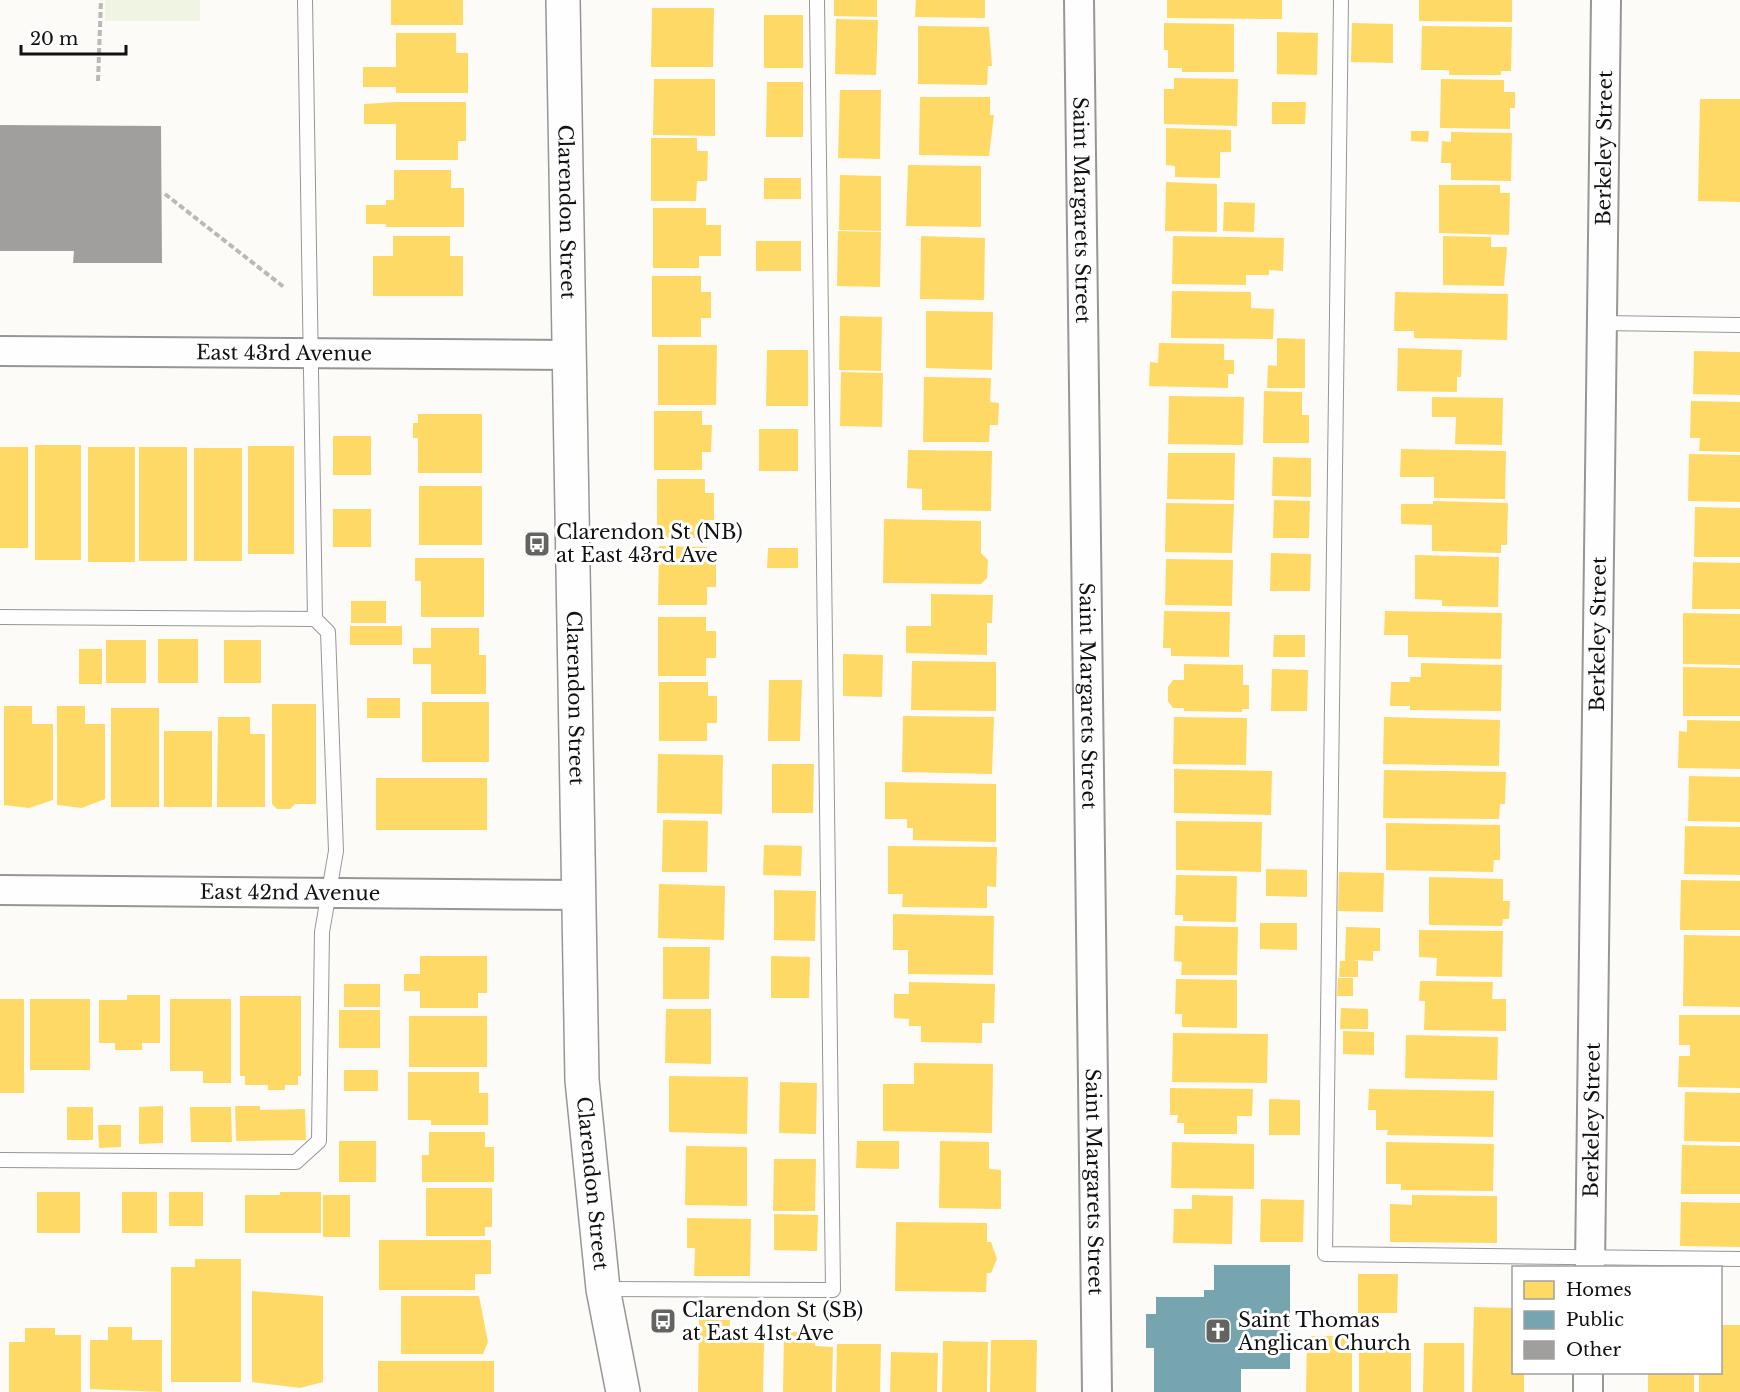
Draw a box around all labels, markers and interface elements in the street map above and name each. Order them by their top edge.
scale bar [21,18,126,56]
text: 20 m [30,28,78,50]
street label: Berkeley Street [1591,70,1617,226]
street label: Saint Margarets Street [1068,96,1095,324]
street label: Clarendon Street [553,124,580,300]
street label: East 43rd Avenue [196,340,372,366]
place label: Clarendon St (NB) at East 43rd Ave [556,520,743,567]
bus stop icon: Clarendon St (NB) at East 43rd Ave [522,529,552,559]
street label: Berkeley Street [1585,556,1611,712]
street label: Saint Margarets Street [1075,582,1101,810]
street label: Clarendon Street [562,610,589,786]
street label: East 42nd Avenue [200,880,380,905]
street label: Berkeley Street [1579,1042,1605,1198]
street label: Saint Margarets Street [1081,1068,1108,1296]
street label: Clarendon Street [572,1095,613,1272]
legend [1512,1266,1722,1374]
text: Homes [1566,1279,1632,1301]
place label: Clarendon St (SB) at East 41st Ave [682,1298,863,1345]
bus stop icon: Clarendon St (SB) at East 41st Ave [648,1306,678,1336]
place label: Saint Thomas Anglican Church [1237,1308,1411,1355]
text: Public [1566,1309,1624,1331]
church icon: Saint Thomas Anglican Church [1203,1316,1233,1346]
text: Other [1566,1339,1622,1361]

